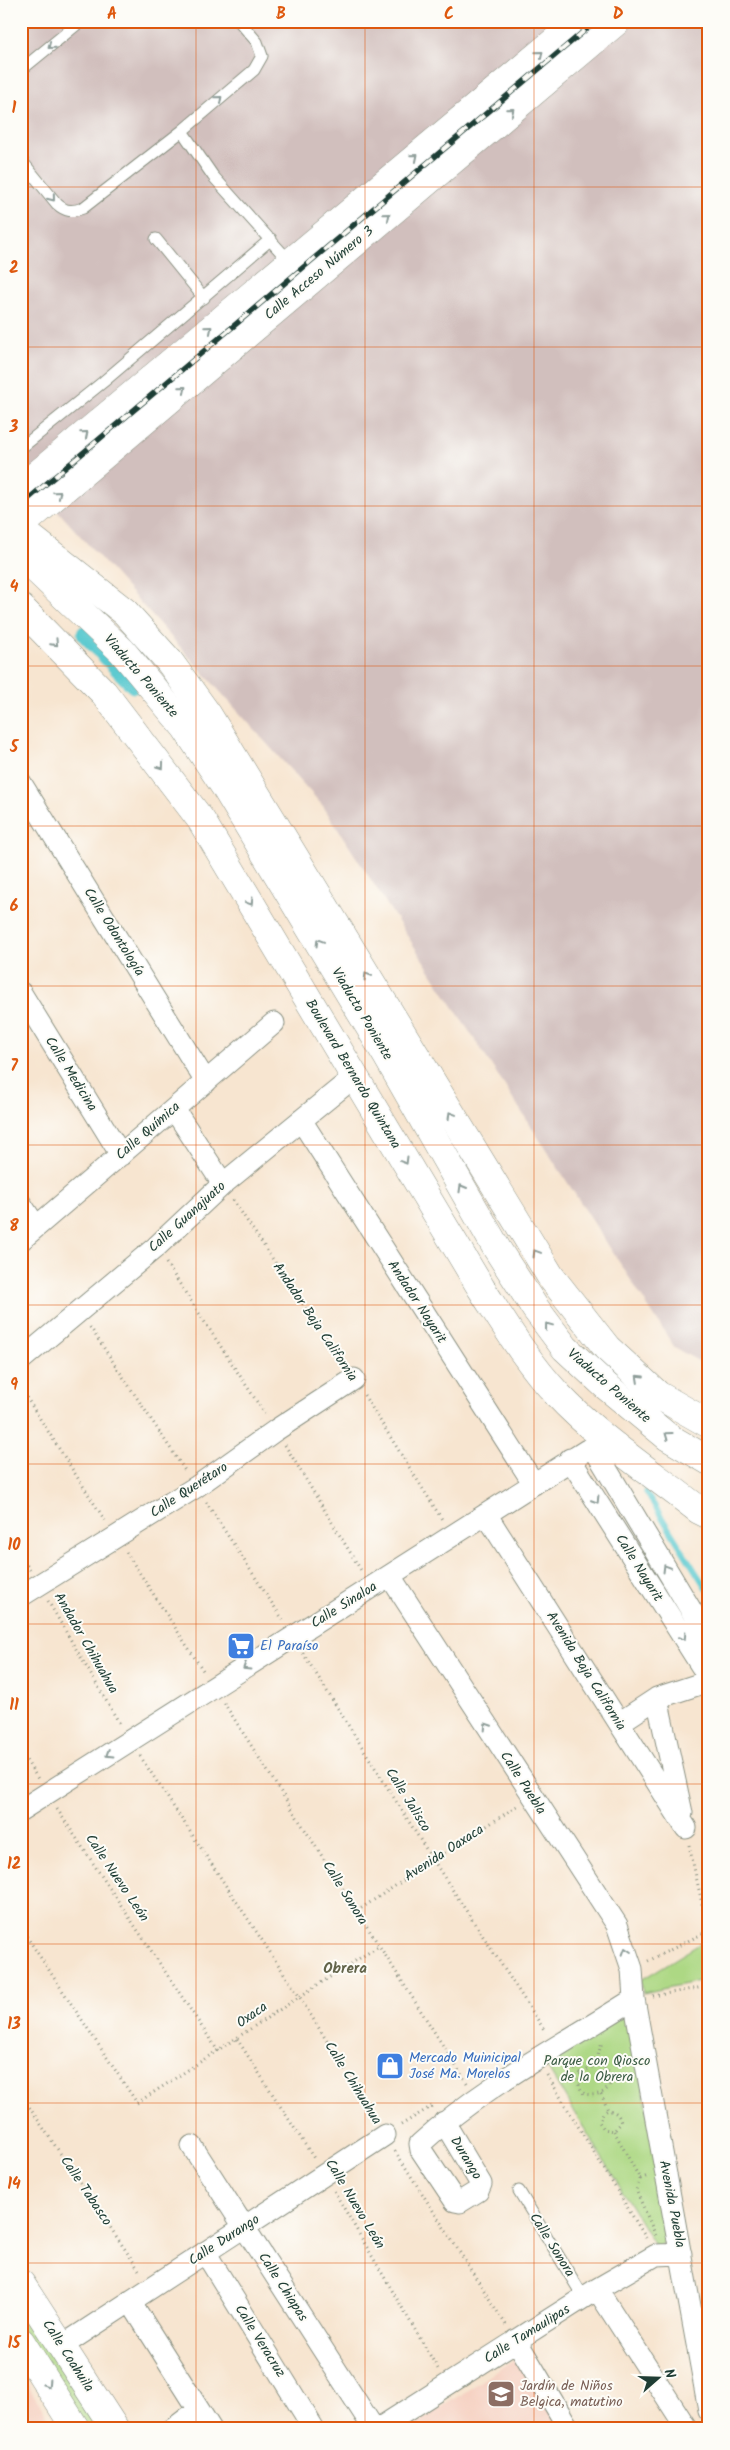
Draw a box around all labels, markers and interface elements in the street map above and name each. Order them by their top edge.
text: A [107,2,117,27]
text: B [276,2,286,27]
text: C [444,2,454,27]
text: D [613,2,624,27]
one-way arrow [48,40,57,48]
one-way arrow [534,50,543,59]
text: 1 [12,96,17,121]
one-way arrow [214,96,223,105]
one-way arrow [505,108,514,117]
one-way arrow [409,154,418,163]
one-way arrow [46,192,54,201]
one-way arrow [381,213,390,222]
street label: Calle Acceso Número 3 [259,220,379,326]
text: 2 [9,256,19,281]
one-way arrow [204,325,213,334]
one-way arrow [177,385,186,394]
text: 3 [9,415,19,440]
one-way arrow [80,430,89,439]
one-way arrow [53,490,62,499]
text: 4 [10,575,19,600]
street label: Viaducto Poniente [98,629,184,723]
one-way arrow [49,637,58,646]
text: 5 [9,735,20,760]
one-way arrow [155,760,164,770]
street label: Calle Odontología [78,883,150,981]
text: 6 [10,894,19,919]
one-way arrow [244,896,254,905]
one-way arrow [315,939,325,948]
street label: Viaducto Poniente [326,963,399,1065]
one-way arrow [363,972,373,981]
street label: Boulevard Bernardo Quintana [299,995,407,1153]
street label: Calle Medicina [39,1032,103,1116]
text: 7 [10,1054,18,1079]
street label: Calle Química [111,1096,185,1166]
one-way arrow [448,1111,458,1120]
one-way arrow [399,1156,409,1165]
street label: Calle Guanajuato [143,1176,231,1258]
one-way arrow [459,1185,469,1194]
text: 8 [9,1214,19,1239]
one-way arrow [533,1250,543,1259]
street label: Andador Nayarit [382,1256,453,1349]
street label: Andador Baja California [267,1258,363,1386]
one-way arrow [545,1322,554,1332]
street label: Viaducto Poniente [562,1343,656,1429]
text: 9 [10,1373,18,1398]
one-way arrow [636,1375,645,1384]
one-way arrow [664,1432,673,1441]
street label: Calle Querétaro [145,1456,233,1524]
one-way arrow [590,1495,599,1504]
street label: Calle Nayarit [609,1530,669,1607]
text: 10 [7,1533,21,1558]
one-way arrow [662,1565,672,1574]
street label: Calle Sinaloa [306,1576,382,1634]
street label: Andador Chihuahua [48,1588,124,1698]
street label: Avenida Baja California [540,1607,632,1735]
supermarket icon: El Paraíso [226,1631,256,1661]
one-way arrow [677,1632,687,1641]
place label: El Paraíso [260,1635,318,1657]
one-way arrow [242,1661,251,1671]
text: 11 [9,1693,19,1718]
one-way arrow [483,1722,493,1731]
street label: Calle Puebla [494,1747,552,1819]
one-way arrow [105,1748,114,1758]
street label: Calle Jalisco [380,1764,436,1836]
street label: Avenida Oaxaca [400,1819,488,1887]
street label: Calle Nuevo León [79,1830,155,1926]
text: 12 [7,1852,21,1877]
street label: Calle Sonora [316,1856,374,1930]
one-way arrow [621,1947,631,1956]
district label: Obrera [323,1957,367,1981]
street label: Oxaca [232,1996,272,2034]
text: 13 [7,2012,21,2037]
street label: Calle Chihuahua [319,2037,387,2129]
place label: Mercado Muinicipal José Ma. Morelos [409,2047,521,2085]
park label: Parque con Qiosco de la Obrera [544,2050,650,2088]
shop icon: Mercado Muinicipal José Ma. Morelos [375,2051,405,2081]
street label: Durango [444,2132,488,2184]
street label: Calle Tabasco [54,2152,118,2230]
street label: Calle Nuevo León [319,2155,391,2253]
street label: Avenida Puebla [653,2158,691,2250]
text: 14 [7,2172,21,2197]
street label: Calle Sonora [523,2208,581,2282]
street label: Calle Durango [184,2209,264,2271]
street label: Calle Chiapas [252,2248,314,2326]
street label: Calle Tamaulipas [480,2299,574,2369]
street label: Calle Veracruz [229,2300,291,2382]
street label: Calle Coahuila [36,2315,100,2397]
text: 15 [8,2331,22,2356]
north arrow [632,2352,682,2402]
text: N [657,2366,681,2382]
place label: Jardín de Niños Belgica, matutino [520,2375,623,2413]
one-way arrow [41,2378,51,2387]
school or university icon: Jardín de Niños Belgica, matutino [486,2379,516,2409]

